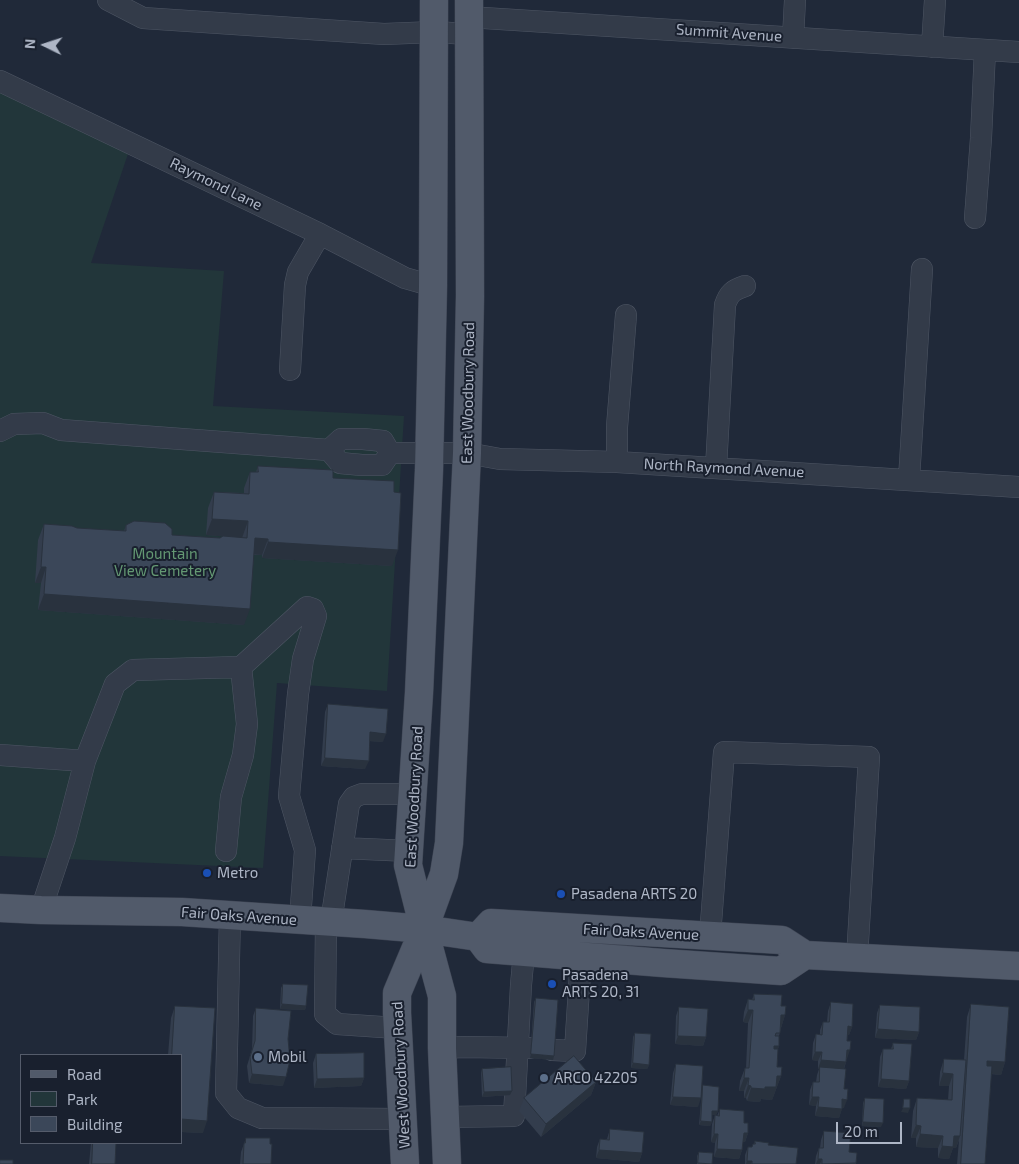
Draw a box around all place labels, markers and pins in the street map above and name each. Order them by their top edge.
place label: Metro [217,864,258,882]
marker: Metro [201,867,213,879]
place label: Pasadena ARTS 20 [571,885,697,903]
marker: Pasadena ARTS 20 [555,888,567,900]
place label: Pasadena ARTS 20, 31 [562,966,639,1001]
marker: Pasadena ARTS 20, 31 [546,978,558,990]
place label: Mobil [268,1048,306,1066]
marker: Mobil [252,1051,264,1063]
place label: ARCO 42205 [554,1069,638,1087]
marker: ARCO 42205 [538,1072,550,1084]

